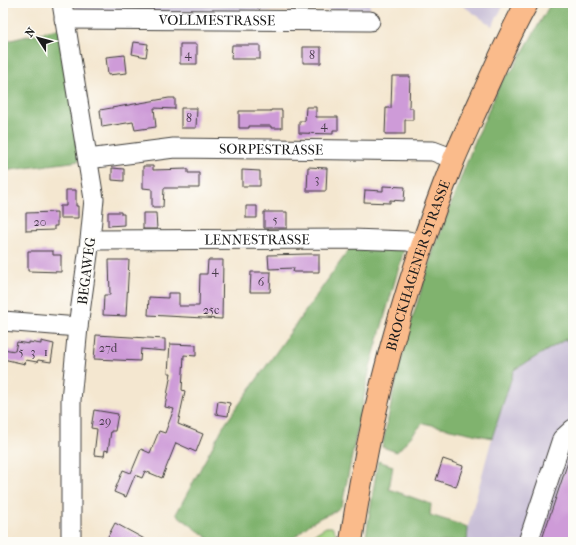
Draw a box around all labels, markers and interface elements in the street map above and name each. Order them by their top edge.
street label: VOLLMESTRASSE [157,12,276,29]
north arrow [18,18,58,58]
text: N [23,25,38,40]
house number: 4 [184,47,192,61]
house number: 8 [309,48,315,62]
house number: 8 [186,111,192,125]
house number: 4 [320,118,328,132]
street label: SORPESTRASSE [219,141,324,159]
house number: 3 [315,172,320,186]
street label: BROCKHAGENER STRASSE [383,177,454,353]
house number: 5 [272,213,278,227]
house number: 20 [34,215,46,229]
street label: LENNESTRASSE [204,231,310,249]
street label: BEGAWEG [74,236,99,306]
house number: 4 [211,263,219,277]
house number: 6 [258,275,265,289]
house number: 25c [203,303,219,317]
house number: 27d [99,341,118,355]
house number: 5 [18,345,24,359]
house number: 3 [31,345,36,359]
house number: 1 [44,345,48,359]
house number: 29 [99,414,111,428]

